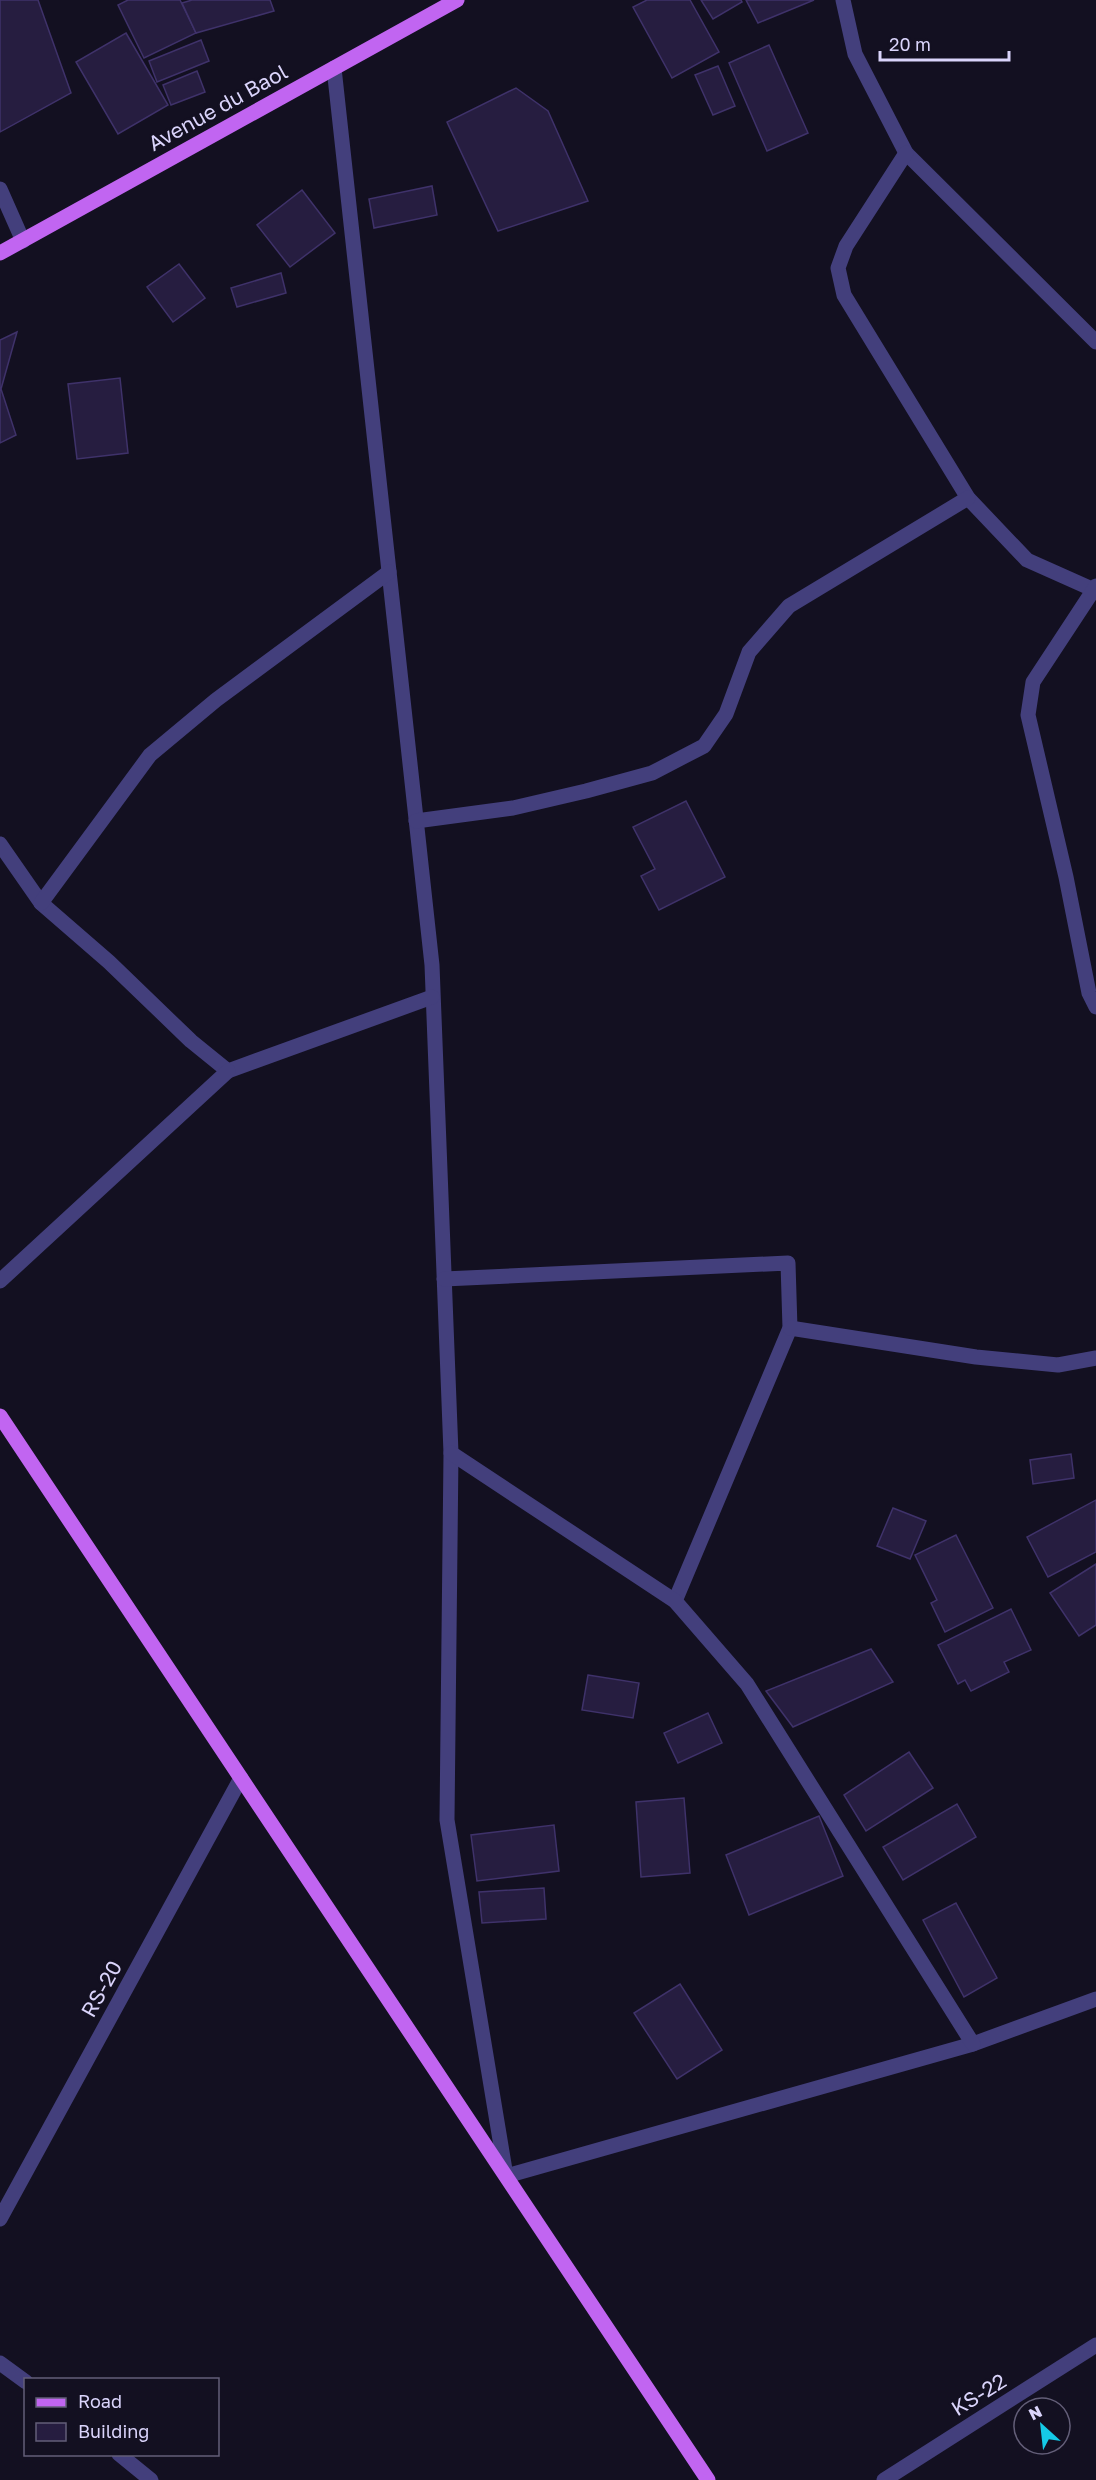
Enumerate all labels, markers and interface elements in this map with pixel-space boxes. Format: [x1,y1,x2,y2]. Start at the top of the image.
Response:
scale bar [880,24,1009,62]
text: 20 m [889,33,931,55]
street label: Avenue du Baol [143,58,292,156]
street label: RS-20 [75,1956,127,2021]
street label: KS-22 [946,2367,1011,2421]
legend [24,2378,219,2456]
text: Road [78,2390,122,2412]
north arrow [1012,2396,1072,2456]
text: N [1025,2401,1045,2424]
text: Building [78,2420,149,2442]

